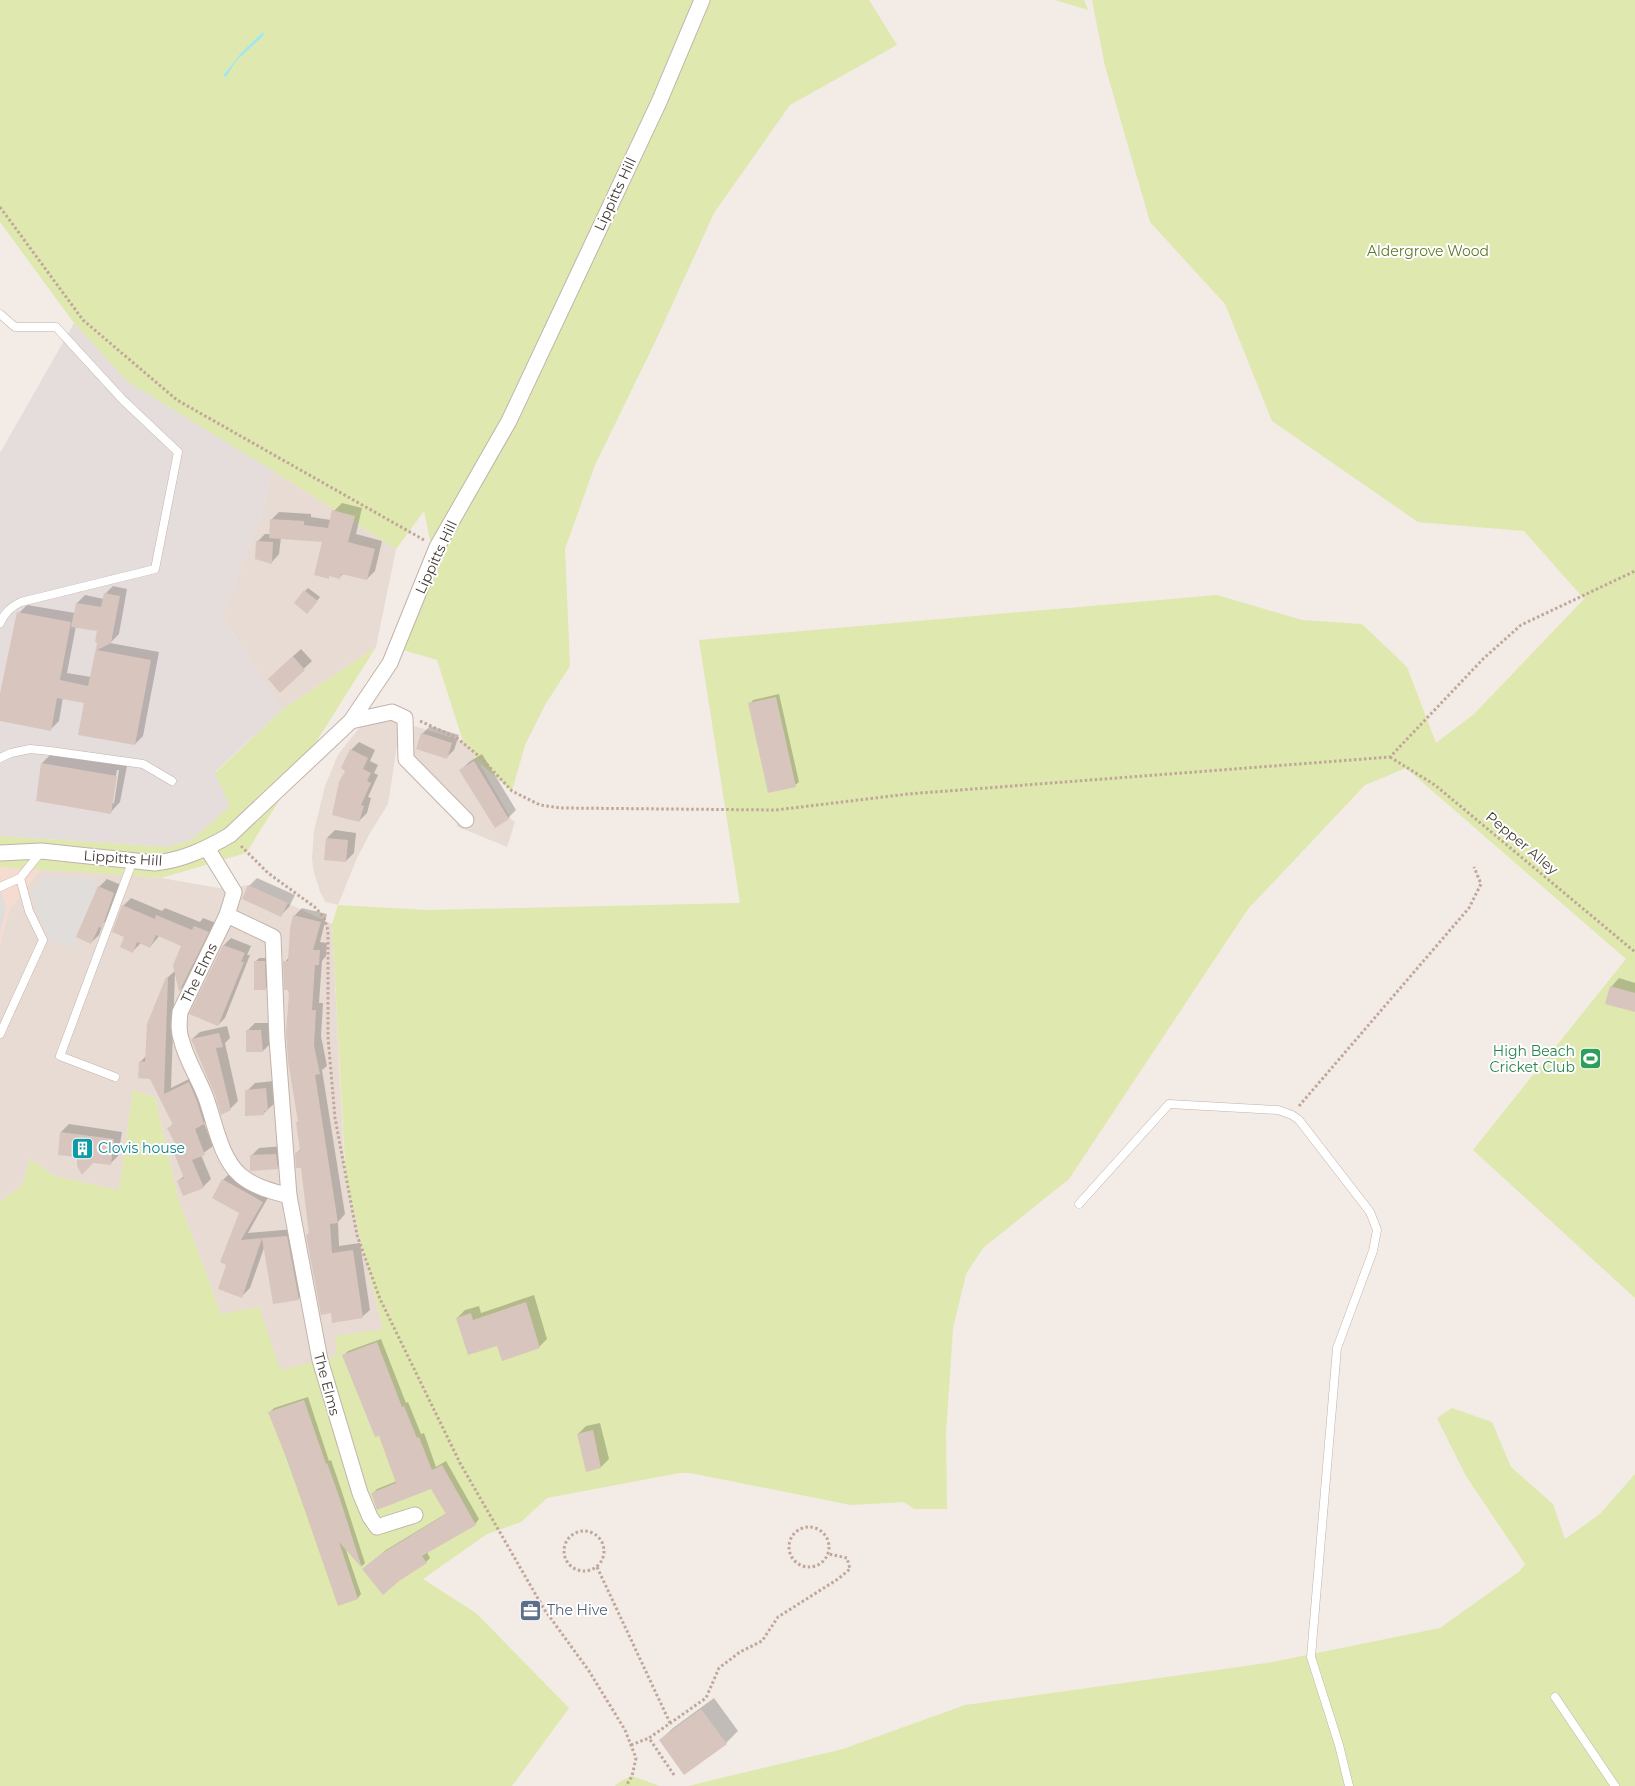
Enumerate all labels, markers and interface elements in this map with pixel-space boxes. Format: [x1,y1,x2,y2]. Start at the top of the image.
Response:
street label: Lippitts Hill [590,154,640,234]
park label: Aldergrove Wood [1367,242,1489,260]
street label: Lippitts Hill [411,517,461,597]
street label: Pepper Alley [1482,808,1562,879]
street label: Lippitts Hill [83,846,163,870]
street label: The Elms [177,940,221,1006]
place label: High Beach Cricket Club [1490,1042,1575,1076]
sports icon: High Beach Cricket Club [1579,1047,1603,1071]
building icon: Clovis house [70,1136,94,1160]
place label: Clovis house [98,1139,185,1157]
street label: The Elms [310,1351,344,1418]
office icon: The Hive [519,1598,543,1622]
place label: The Hive [547,1601,608,1619]

